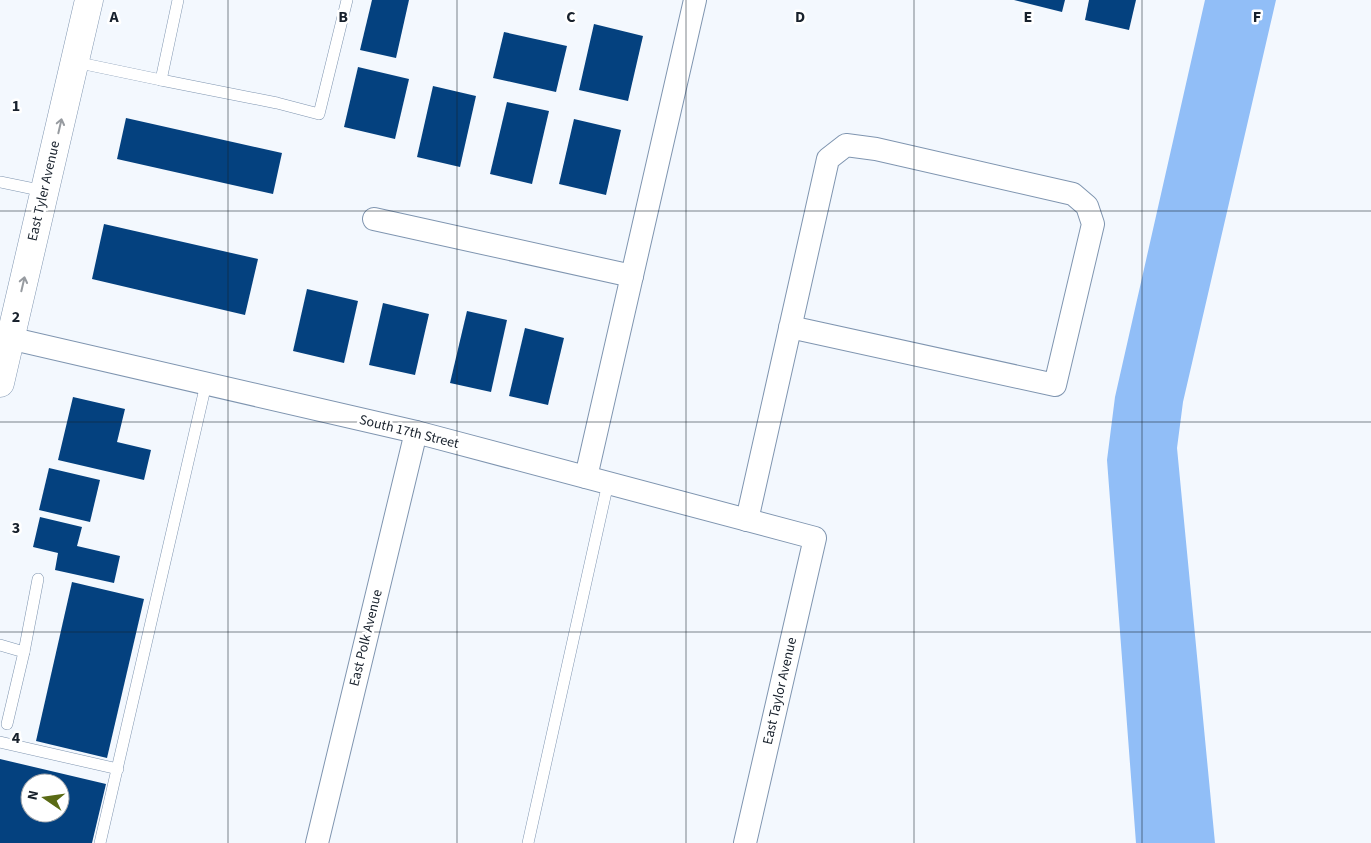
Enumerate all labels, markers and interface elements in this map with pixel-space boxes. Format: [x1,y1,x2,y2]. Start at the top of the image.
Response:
text: A [108,6,119,28]
text: B [338,6,348,28]
text: C [566,6,576,28]
text: D [795,6,805,28]
text: E [1024,6,1032,28]
text: F [1253,6,1261,28]
text: 1 [12,95,20,117]
one-way arrow [56,118,65,134]
street label: East Tyler Avenue [23,139,65,243]
one-way arrow [19,277,28,293]
text: 2 [12,306,20,328]
street label: South 17th Street [357,410,461,454]
text: 3 [12,517,20,539]
street label: East Polk Avenue [344,587,388,689]
street label: East Taylor Avenue [758,635,802,747]
text: 4 [12,727,21,749]
north arrow [20,773,70,823]
text: N [23,789,44,802]

